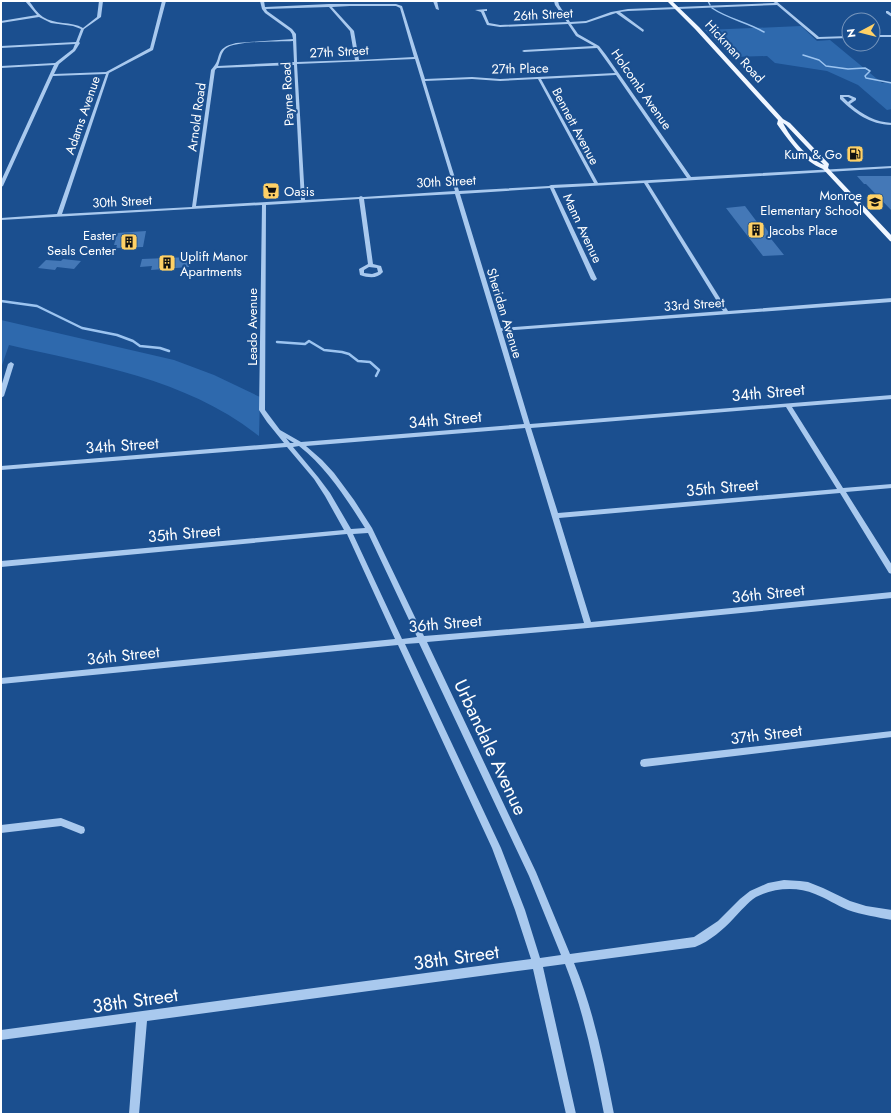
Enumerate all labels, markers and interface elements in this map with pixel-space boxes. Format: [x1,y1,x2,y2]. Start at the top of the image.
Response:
street label: 26th Street [513,3,574,26]
north arrow [841,12,881,52]
street label: Hickman Road [700,16,769,87]
text: N [843,28,860,39]
street label: 27th Street [309,40,370,63]
street label: Holcomb Avenue [607,45,677,134]
street label: 27th Place [491,58,549,78]
street label: Payne Road [276,61,299,126]
street label: Adams Avenue [60,73,105,157]
street label: Arnold Road [182,81,211,153]
street label: Bennett Avenue [547,84,604,168]
fuel station icon: Kum & Go [845,144,865,164]
place label: Kum & Go [784,145,842,164]
street label: 30th Street [416,170,477,193]
supermarket icon: Oasis [261,181,281,201]
place label: Oasis [284,182,314,201]
place label: Monroe Elementary School [760,186,862,220]
street label: 30th Street [92,190,153,213]
street label: Mann Avenue [558,190,607,266]
school or university icon: Monroe Elementary School [865,192,885,212]
building icon: Jacobs Place [746,220,766,240]
place label: Jacobs Place [767,221,838,240]
place label: Easter Seals Center [47,226,117,260]
building icon: Easter Seals Center [119,232,139,252]
place label: Uplift Manor Apartments [180,247,248,281]
building icon: Uplift Manor Apartments [157,253,177,273]
street label: Sheridan Avenue [482,266,527,361]
street label: Leado Avenue [243,288,262,366]
street label: 33rd Street [663,293,726,316]
street label: 34th Street [731,378,806,407]
street label: 34th Street [408,405,483,434]
street label: 34th Street [85,431,160,460]
street label: 35th Street [685,473,760,502]
street label: 35th Street [147,519,222,548]
street label: 36th Street [730,578,806,609]
street label: 36th Street [408,609,483,638]
street label: 36th Street [85,640,161,671]
street label: Urbandale Avenue [447,675,534,820]
street label: 37th Street [729,719,803,750]
street label: 38th Street [411,938,501,977]
street label: 38th Street [90,981,180,1020]

